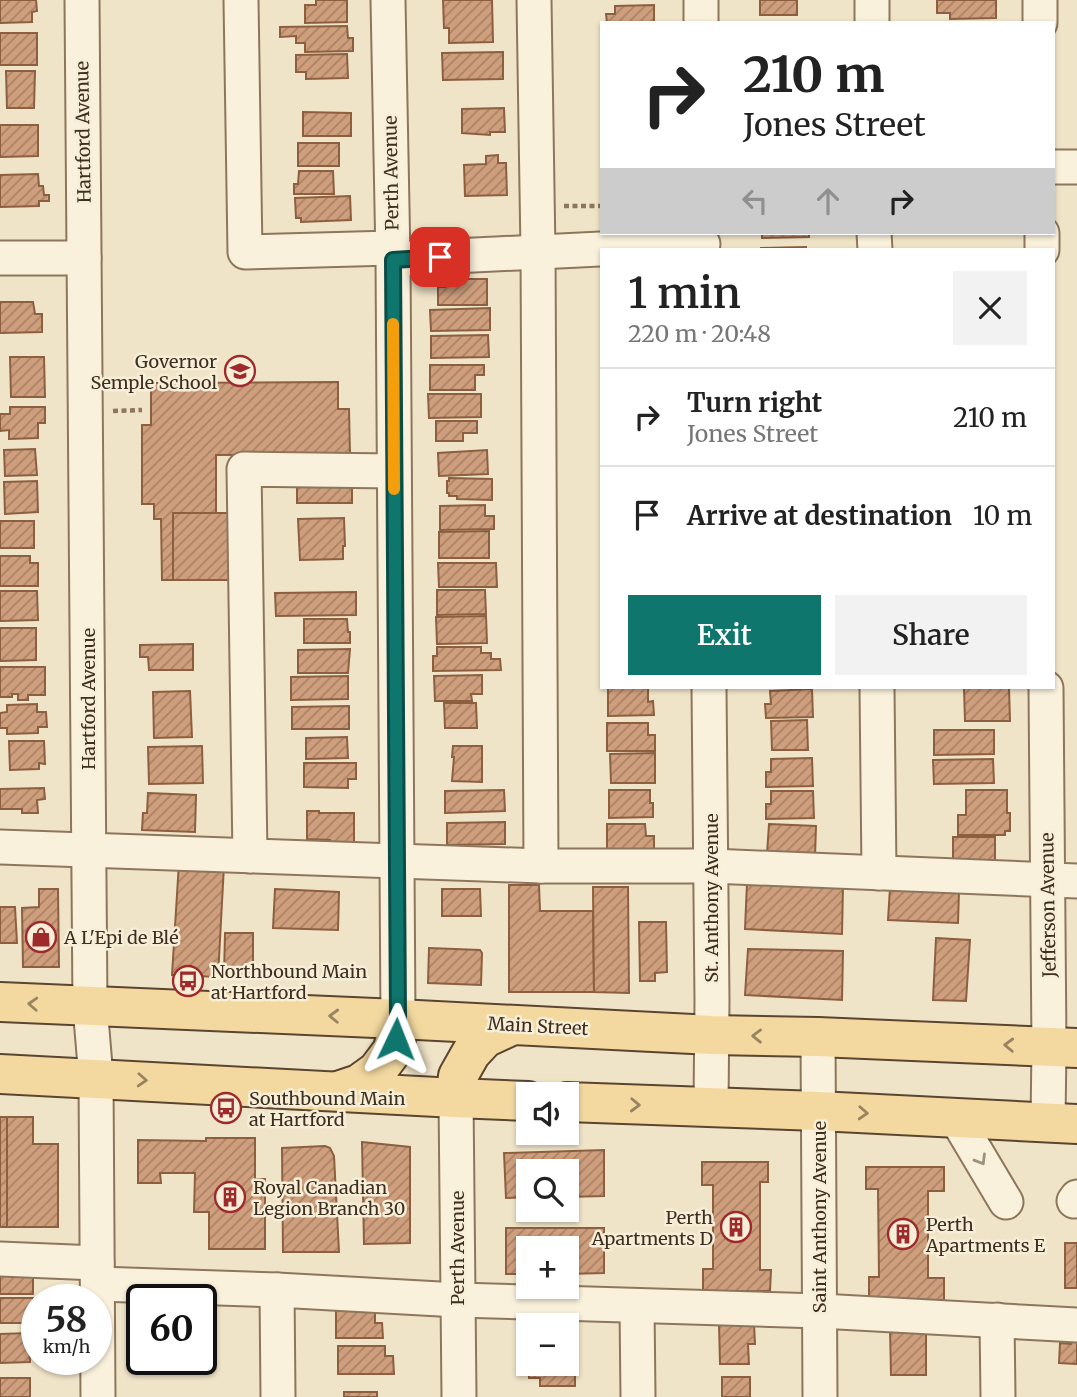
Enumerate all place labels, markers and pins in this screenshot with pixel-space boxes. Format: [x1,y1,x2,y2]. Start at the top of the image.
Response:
pin [410,227,470,287]
place label: Governor Semple School [90,350,217,394]
school or university icon: Governor Semple School [223,354,257,388]
shop icon: A L'Epi de Blé [24,920,58,954]
place label: A L'Epi de Blé [63,926,179,949]
place label: Northbound Main at Hartford [211,960,367,1004]
bus stop icon: Northbound Main at Hartford [171,964,205,998]
place label: Southbound Main at Hartford [249,1087,405,1131]
bus stop icon: Southbound Main at Hartford [209,1091,243,1125]
place label: Royal Canadian Legion Branch 30 [253,1176,405,1220]
building icon: Royal Canadian Legion Branch 30 [213,1180,247,1214]
place label: Perth Apartments D [591,1206,713,1250]
building icon: Perth Apartments D [719,1210,753,1244]
place label: Perth Apartments E [925,1213,1046,1257]
building icon: Perth Apartments E [886,1217,920,1251]

